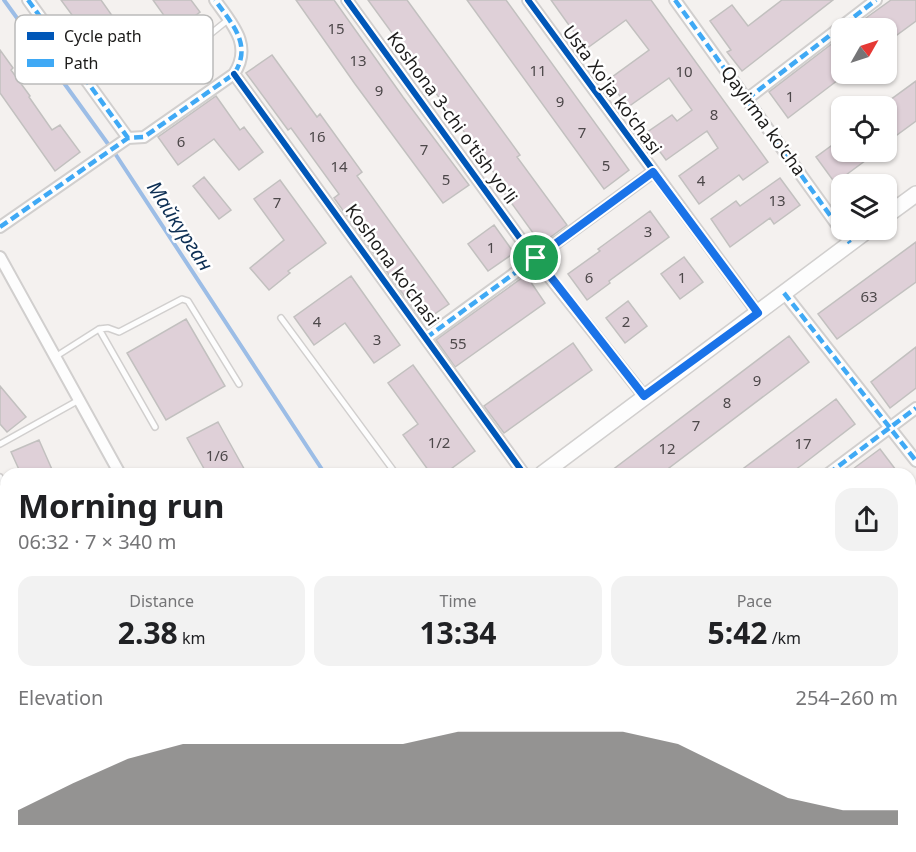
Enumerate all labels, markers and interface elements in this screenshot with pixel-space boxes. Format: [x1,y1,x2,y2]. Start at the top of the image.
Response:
legend [15,15,213,84]
house number: 15 [327,18,345,38]
north arrow [831,18,897,84]
map controls [831,18,897,240]
street label: Usta Xo'ja ko'chasi [558,20,668,159]
text: Cycle path [64,25,142,47]
street label: Koshona 3-chi o'tish yo'li [382,26,523,208]
house number: 13 [349,50,367,70]
text: Path [64,52,98,74]
house number: 11 [529,60,547,80]
house number: 10 [675,61,693,81]
street label: Qayirma ko'cha [716,61,812,180]
house number: 9 [375,80,383,100]
house number: 1 [786,86,794,106]
house number: 9 [556,91,564,111]
button: locate [831,96,897,162]
house number: 8 [710,104,718,124]
house number: 7 [578,122,586,142]
house number: 16 [308,126,326,146]
house number: 6 [177,131,185,151]
house number: 7 [420,139,428,159]
house number: 5 [602,155,610,175]
house number: 14 [330,156,348,176]
house number: 5 [442,169,450,189]
house number: 4 [697,170,706,190]
button: layers [831,174,897,240]
water label: Майкурган [141,175,220,276]
house number: 13 [768,190,786,210]
house number: 7 [273,192,281,212]
street label: Koshona ko'chasi [340,199,445,330]
house number: 3 [644,221,652,241]
pin [510,232,561,283]
house number: 1 [487,237,495,257]
icon: arrive [519,241,552,274]
house number: 6 [585,267,593,287]
house number: 1 [678,267,686,287]
house number: 63 [860,286,878,306]
house number: 4 [313,311,322,331]
house number: 2 [622,311,630,331]
house number: 3 [373,329,381,349]
house number: 55 [449,333,467,353]
house number: 9 [753,370,761,390]
house number: 8 [723,392,731,412]
house number: 7 [692,415,700,435]
house number: 1/2 [428,432,450,452]
house number: 17 [794,433,812,453]
house number: 12 [658,438,676,458]
house number: 1/6 [206,445,228,465]
text: Morning run [18,483,224,528]
button: share [835,488,898,551]
text: 06:32 · 7 × 340 m [18,528,176,555]
text: Distance [129,590,194,612]
text: Time [439,590,477,612]
text: Pace [737,590,772,612]
text: 2.38 [118,612,178,653]
text: 13:34 [419,612,497,653]
text: 5:42 [708,612,767,653]
text: km [178,627,205,649]
text: /km [767,627,801,649]
text: Elevation [18,684,103,711]
text: 254–260 m [795,684,898,711]

